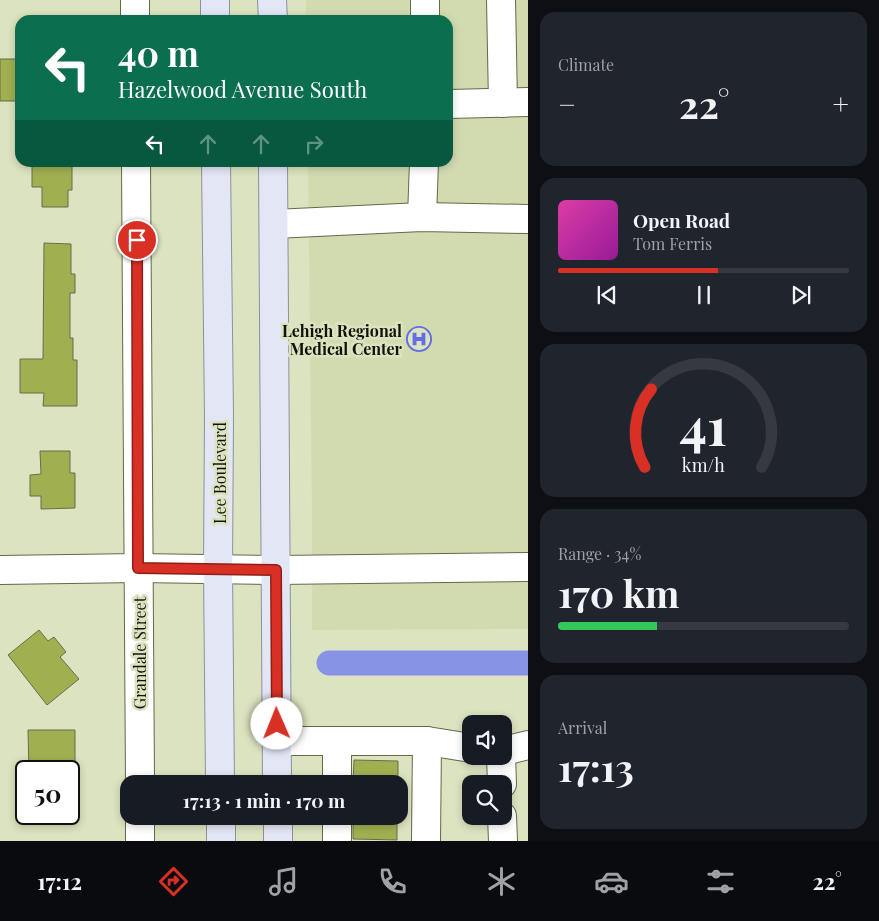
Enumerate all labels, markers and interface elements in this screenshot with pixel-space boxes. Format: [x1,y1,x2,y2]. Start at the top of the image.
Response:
text: 40 m [118,29,199,76]
icon: left [35,35,100,100]
text: Climate [558,54,614,75]
text: Hazelwood Avenue South [118,74,367,104]
text: 22° [679,78,730,129]
text: − [558,85,576,122]
text: + [833,85,849,122]
icon: left [141,130,169,158]
icon: ahead [194,130,222,158]
icon: ahead [247,130,275,158]
icon: right [300,130,328,158]
text: Open Road [633,207,730,233]
pin [116,219,158,261]
icon: arrive [123,226,151,254]
text: Tom Ferris [633,233,712,254]
icon: previous [593,281,621,309]
icon: pause [690,281,718,309]
icon: next [787,281,815,309]
place label: Lehigh Regional Medical Center [282,320,403,359]
hospital icon: Lehigh Regional Medical Center [406,326,432,352]
text: 41 [680,390,727,459]
street label: Lee Boulevard [209,422,230,524]
text: km/h [682,453,725,476]
text: Range · 34% [558,543,641,564]
text: 170 km [558,567,679,618]
street label: Grandale Street [129,596,150,709]
position arrow [250,697,302,749]
map controls [462,715,512,825]
button: sound [462,715,512,765]
text: Arrival [558,717,607,738]
text: 17:13 [558,741,634,792]
speed limit sign: 50 [15,760,80,825]
button: search [462,775,512,825]
text: 17:13 · 1 min · 170 m [183,787,345,813]
icon: directions [156,864,191,899]
icon: music [266,864,301,899]
icon: phone [375,864,410,899]
icon: climate [484,864,519,899]
icon: car [594,864,629,899]
icon: filters [703,864,738,899]
text: 17:12 [37,866,82,896]
text: 22° [812,866,842,896]

